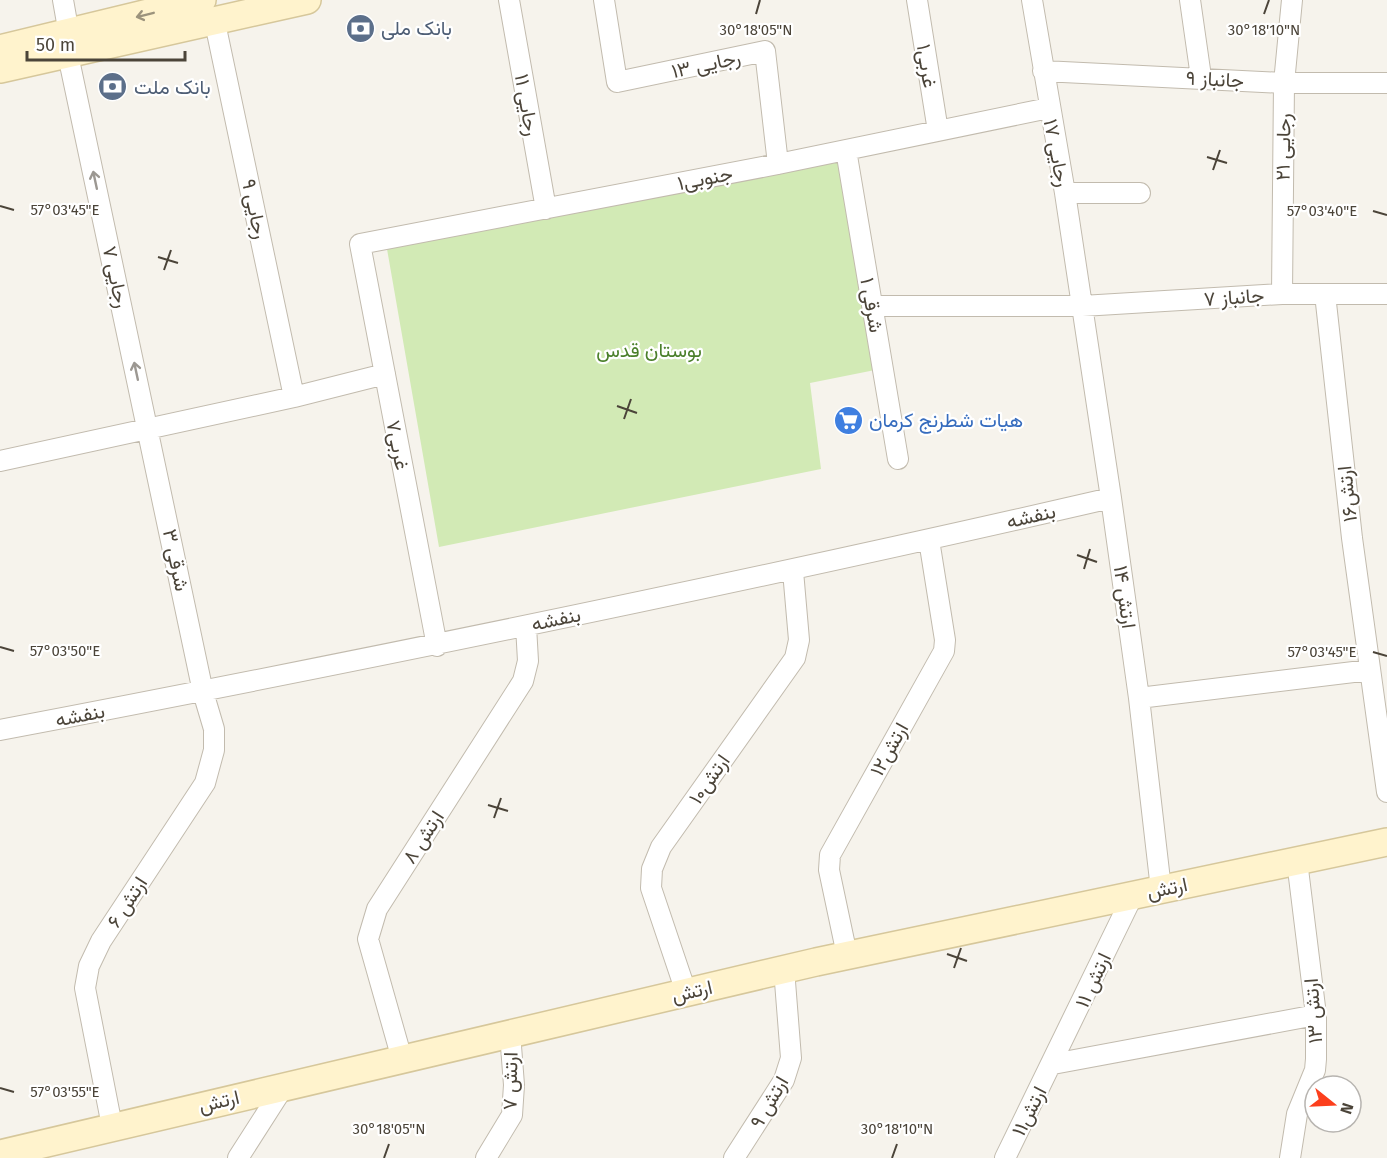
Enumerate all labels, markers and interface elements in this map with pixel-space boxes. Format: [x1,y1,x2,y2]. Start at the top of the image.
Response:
one-way arrow [136,9,155,21]
bank icon: بانک ملی [344,12,376,44]
place label: بانک ملی [381,16,452,40]
text: 30°18'05"N [719,21,793,39]
text: 30°18'10"N [1228,21,1300,39]
scale bar [27,24,184,62]
text: 50 m [36,34,75,56]
street label: غربی۱ [911,42,942,90]
street label: رجایی ۱۳ [669,45,743,84]
street label: جانباز ۹ [1185,65,1245,94]
bank icon: بانک ملت [97,71,129,103]
street label: رجایی ۱۱ [509,72,544,138]
place label: بانک ملت [134,75,211,99]
street label: رجایی ۲۱ [1270,113,1297,181]
street label: رجایی ۱۷ [1038,117,1075,189]
street label: جنوبی۱ [675,161,735,196]
one-way arrow [89,171,100,190]
street label: رجایی ۹ [236,177,273,241]
text: 57°03'45"E [30,201,100,219]
text: 57°03'40"E [1287,202,1357,220]
street label: رجایی ۷ [97,244,134,310]
street label: شرقی ۱ [854,276,889,335]
street label: جانباز ۷ [1203,283,1265,312]
park label: بوستان قدس [596,338,702,363]
one-way arrow [130,362,141,381]
supermarket icon: هیات شطرنج کرمان [832,404,864,436]
place label: هیات شطرنج کرمان [869,408,1023,434]
street label: غربی۷ [380,418,415,472]
street label: ارتش۱۶ [1332,465,1363,523]
street label: بنفشه [1004,499,1058,533]
street label: شرقی ۳ [157,527,194,593]
street label: ارتش ۱۴ [1108,564,1141,630]
street label: بنفشه [529,602,583,636]
text: 57°03'50"E [30,642,100,660]
text: 57°03'45"E [1287,643,1357,661]
street label: بنفشه [53,698,107,732]
street label: ارتش۱۲ [865,718,914,780]
street label: ارتش۱۰ [683,750,735,809]
street label: ارتش ۸ [397,806,450,868]
street label: ارتش ۶ [102,872,153,933]
street label: ارتش [1144,872,1190,905]
street label: ارتش ۱۱ [1070,949,1117,1012]
street label: ارتش [669,975,715,1008]
street label: ارتش ۱۳ [1299,978,1328,1044]
street label: ارتش ۷ [497,1052,524,1110]
street label: ارتش ۹ [745,1072,794,1133]
north arrow [1303,1074,1363,1134]
street label: ارتش۱۱ [1006,1082,1053,1140]
text: 57°03'55"E [30,1083,100,1101]
street label: ارتش [196,1085,242,1118]
text: N [1336,1101,1357,1116]
text: 30°18'05"N [352,1120,426,1138]
text: 30°18'10"N [861,1120,933,1138]

